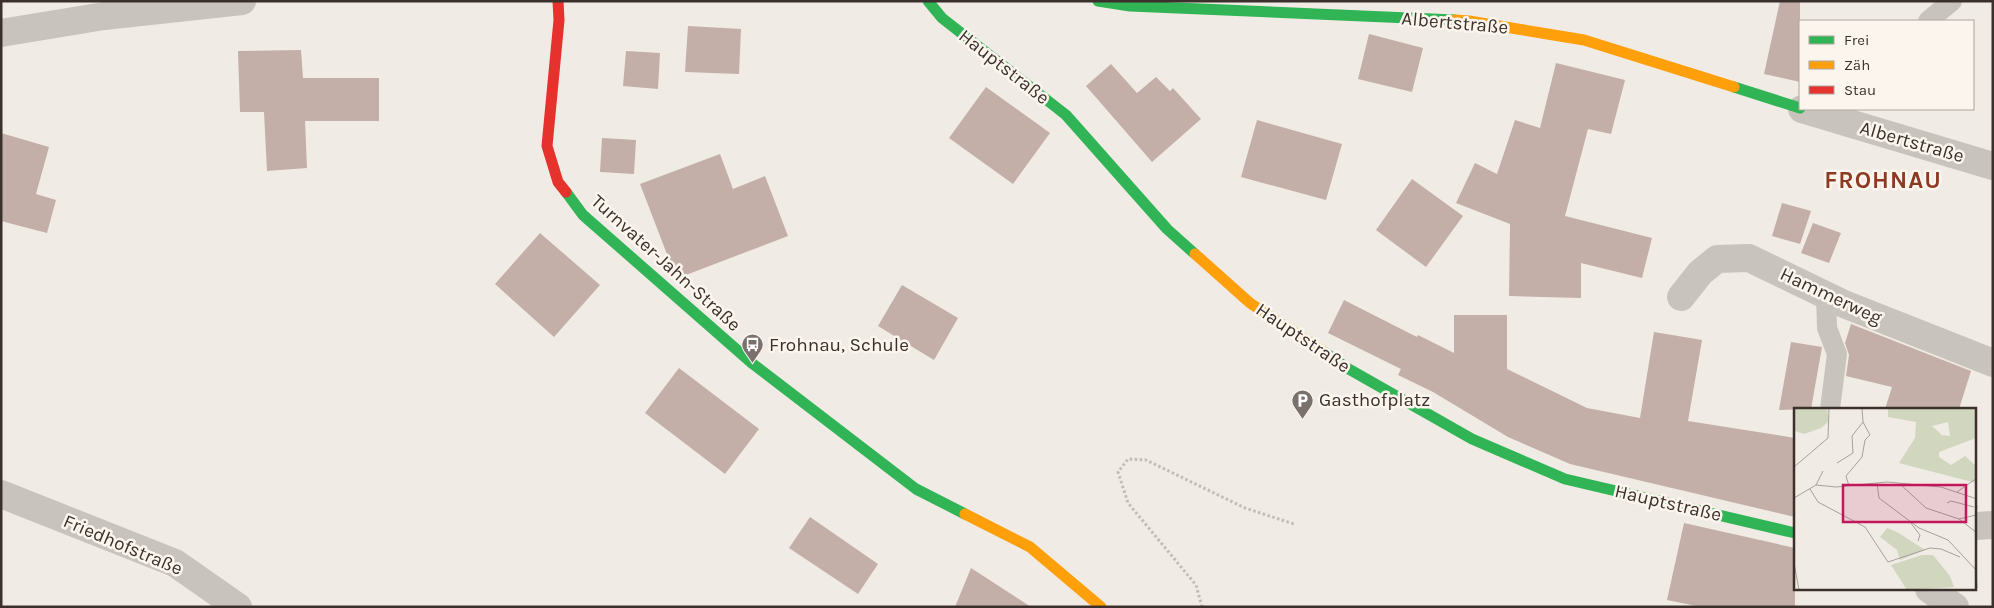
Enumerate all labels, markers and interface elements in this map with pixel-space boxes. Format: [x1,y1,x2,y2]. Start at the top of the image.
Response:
street label: Albertstraße [1401,7,1509,39]
legend [1799,20,1974,110]
street label: Hauptstraße [954,25,1054,109]
text: Frei [1844,31,1869,49]
text: Zäh [1844,56,1870,74]
text: Stau [1844,81,1876,99]
street label: Albertstraße [1857,117,1967,167]
district label: FROHNAU [1824,166,1942,194]
street label: Turnvater-Jahn-Straße [587,190,745,336]
street label: Hammerweg [1777,263,1886,329]
street label: Hauptstraße [1252,298,1354,378]
bus stop icon: Frohnau, Schule [741,333,765,364]
place label: Frohnau, Schule [769,334,909,356]
parking icon: Gasthofplatz [1291,388,1315,419]
place label: Gasthofplatz [1319,389,1430,411]
inset map [1794,408,1976,590]
street label: Hauptstraße [1613,480,1723,526]
street label: Friedhofstraße [60,510,186,580]

